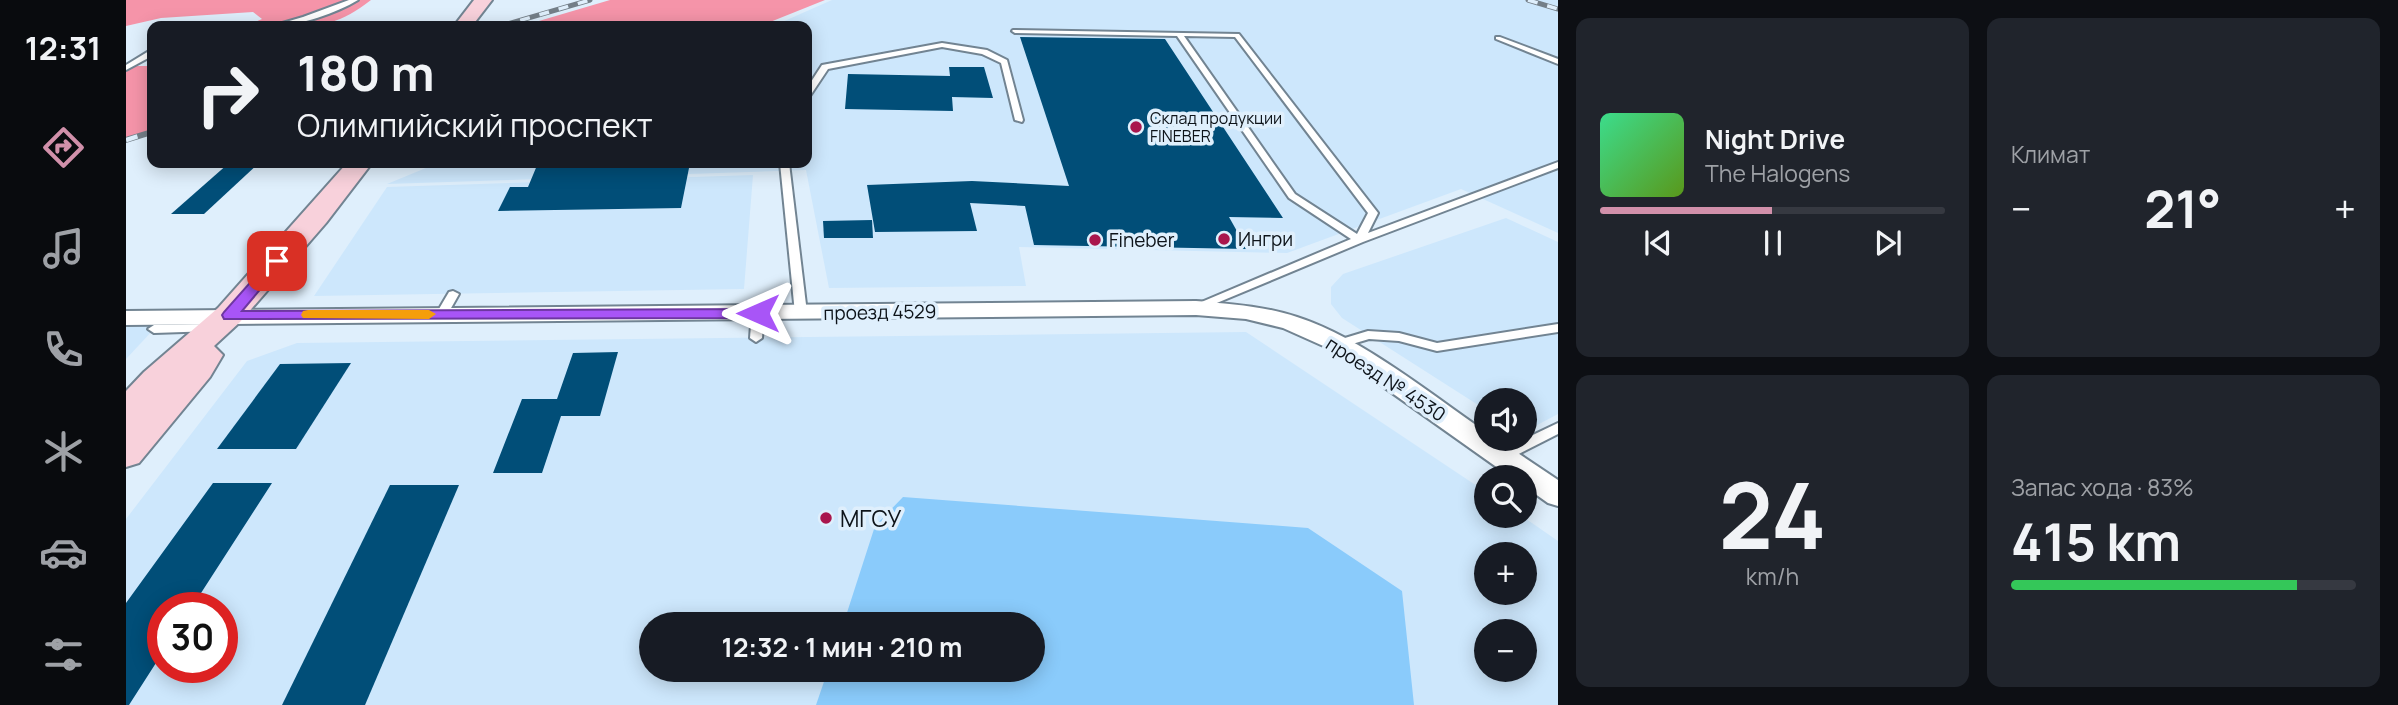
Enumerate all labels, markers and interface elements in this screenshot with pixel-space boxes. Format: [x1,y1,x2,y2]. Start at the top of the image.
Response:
text: 12:31 [25,26,101,70]
text: 180 m [297,39,435,106]
icon: right [182,49,273,140]
text: Олимпийский проспект [297,103,653,147]
place label: Склад продукции FINEBER [1150,107,1282,147]
marker: Склад продукции FINEBER [1128,119,1144,135]
text: Night Drive [1705,121,1845,157]
icon: directions [39,123,88,172]
text: Климат [2011,138,2090,170]
text: The Halogens [1705,157,1850,189]
text: 21° [2144,173,2221,244]
text: − [2011,182,2032,234]
text: + [2334,182,2356,234]
icon: music [39,224,88,273]
icon: previous [1639,224,1677,262]
icon: pause [1754,224,1792,262]
icon: next [1869,224,1907,262]
place label: Ингри [1238,226,1293,252]
place label: Fineber [1109,227,1175,253]
pin [247,231,307,291]
marker: Ингри [1216,231,1232,247]
marker: Fineber [1087,232,1103,248]
icon: arrive [258,242,296,280]
position arrow [721,276,795,350]
street label: проезд 4529 [823,298,937,326]
icon: phone [39,325,88,374]
street label: проезд № 4530 [1321,331,1451,427]
map controls [1474,388,1537,682]
button: sound [1474,388,1537,451]
icon: climate [39,427,88,476]
text: 24 [1719,452,1826,576]
button: search [1474,465,1537,528]
text: Запас хода · 83% [2011,471,2194,503]
place label: МГСУ [840,502,902,534]
text: 415 km [2011,506,2181,577]
marker: МГСУ [818,510,834,526]
icon: car [39,528,88,577]
button: + [1474,542,1537,605]
text: km/h [1746,560,1799,592]
speed limit sign: 30 [147,592,238,683]
button: − [1474,619,1537,682]
text: 12:32 · 1 мин · 210 m [722,629,963,665]
icon: filters [39,630,88,679]

